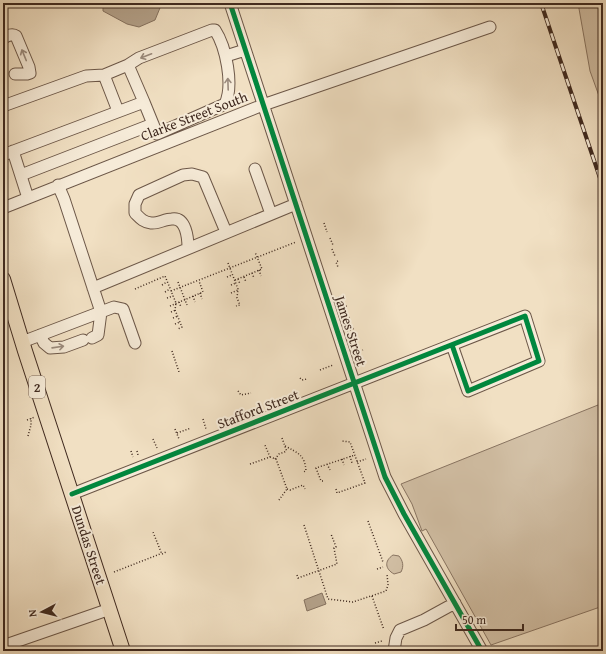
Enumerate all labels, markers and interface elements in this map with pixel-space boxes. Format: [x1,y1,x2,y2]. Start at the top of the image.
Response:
one-way arrow [19,49,27,61]
one-way arrow [141,52,153,60]
one-way arrow [224,78,232,91]
street label: Clarke Street South [138,86,251,146]
street label: James Street [330,291,372,369]
one-way arrow [51,343,64,351]
road number: 2 [29,376,45,398]
street label: Stafford Street [214,384,302,434]
street label: Dundas Street [67,503,111,587]
north arrow [22,592,62,632]
scale bar [456,606,523,632]
text: N [24,608,40,618]
text: 50 m [462,611,486,628]

